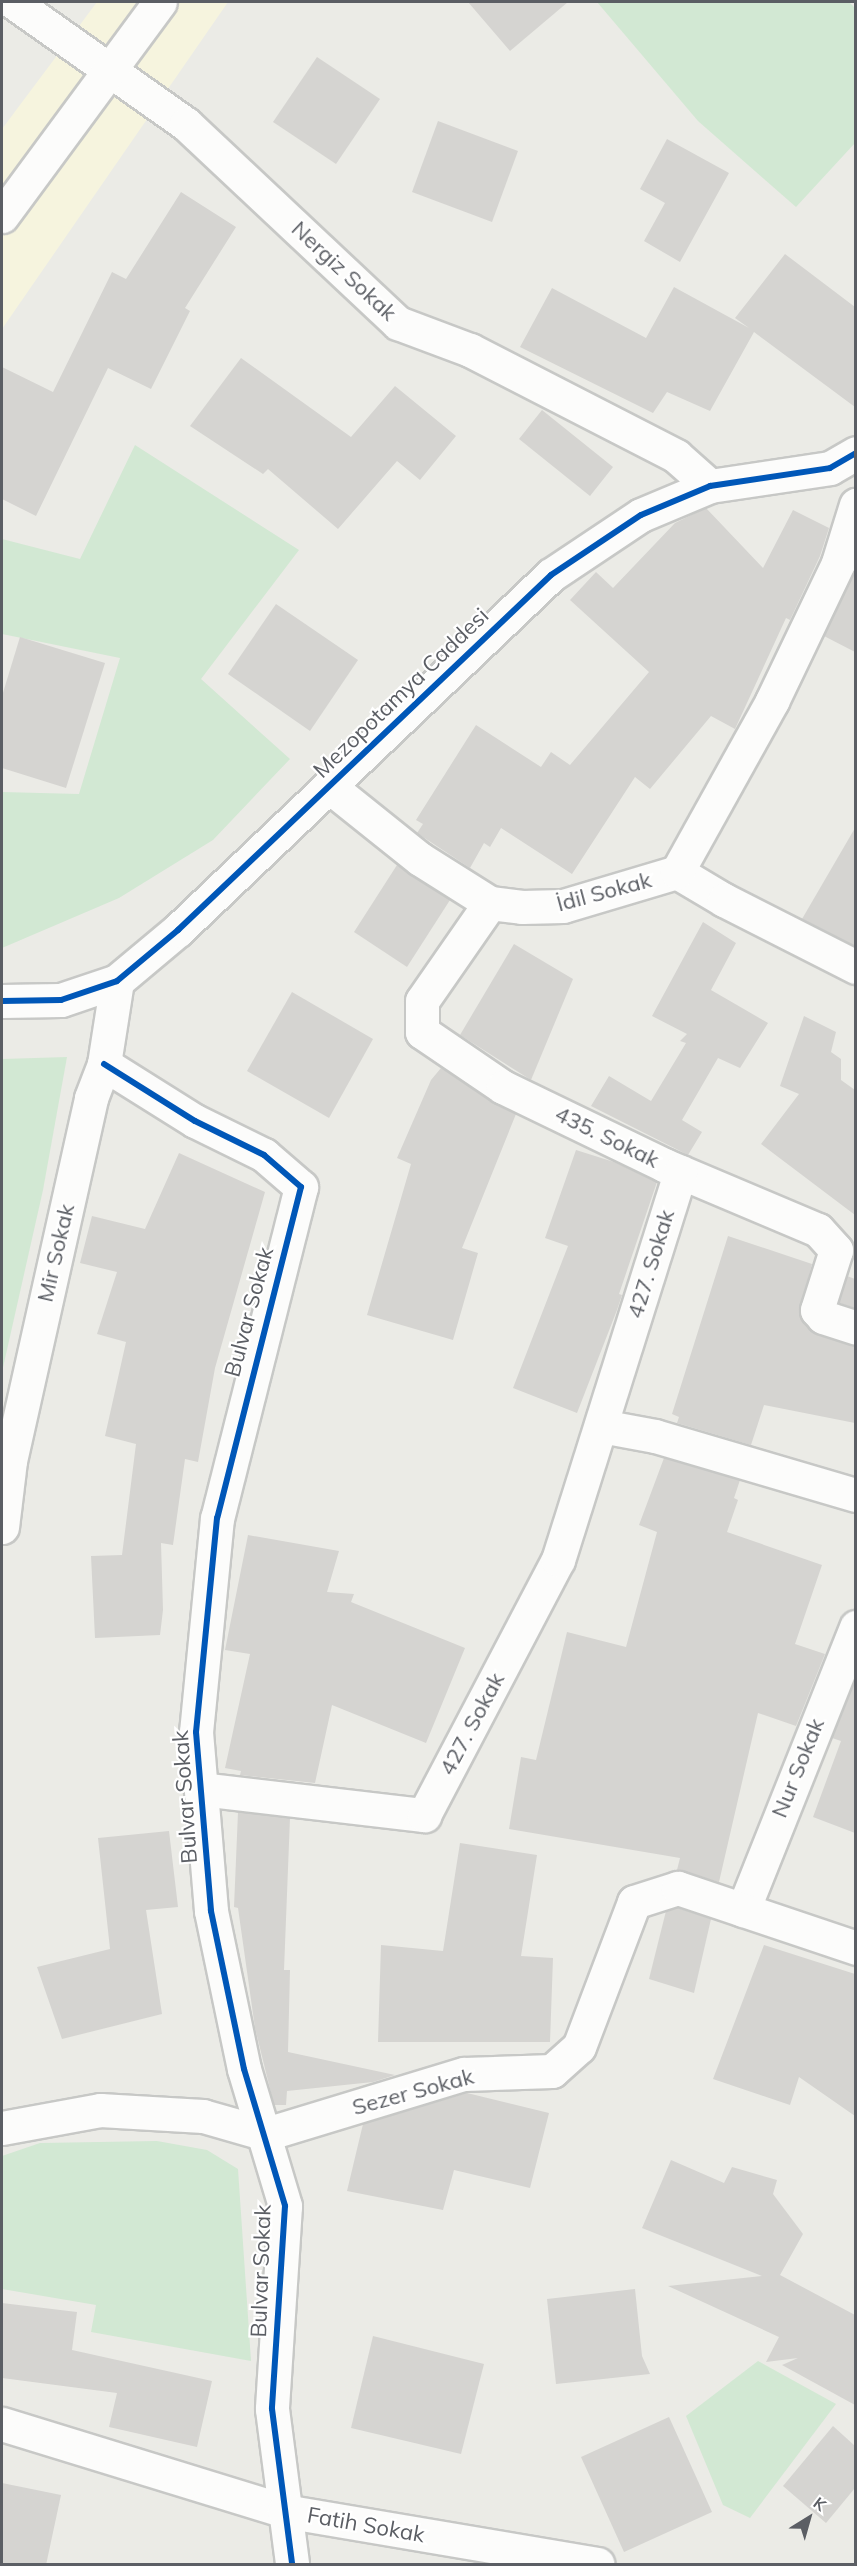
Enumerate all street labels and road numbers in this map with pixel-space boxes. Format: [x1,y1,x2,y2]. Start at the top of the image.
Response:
street label: Nergiz Sokak [286,216,402,326]
street label: Mezopotamya Caddesi [308,603,494,783]
street label: İdil Sokak [554,867,654,917]
street label: 435. Sokak [551,1101,663,1173]
street label: Mir Sokak [32,1201,80,1305]
street label: 427. Sokak [622,1206,680,1322]
street label: Bulvar Sokak [219,1244,279,1380]
street label: 427. Sokak [434,1668,510,1780]
street label: Nur Sokak [766,1714,830,1822]
street label: Bulvar Sokak [167,1730,203,1864]
street label: Sezer Sokak [349,2063,477,2121]
street label: Bulvar Sokak [245,2204,277,2338]
street label: Fatih Sokak [305,2502,427,2548]

